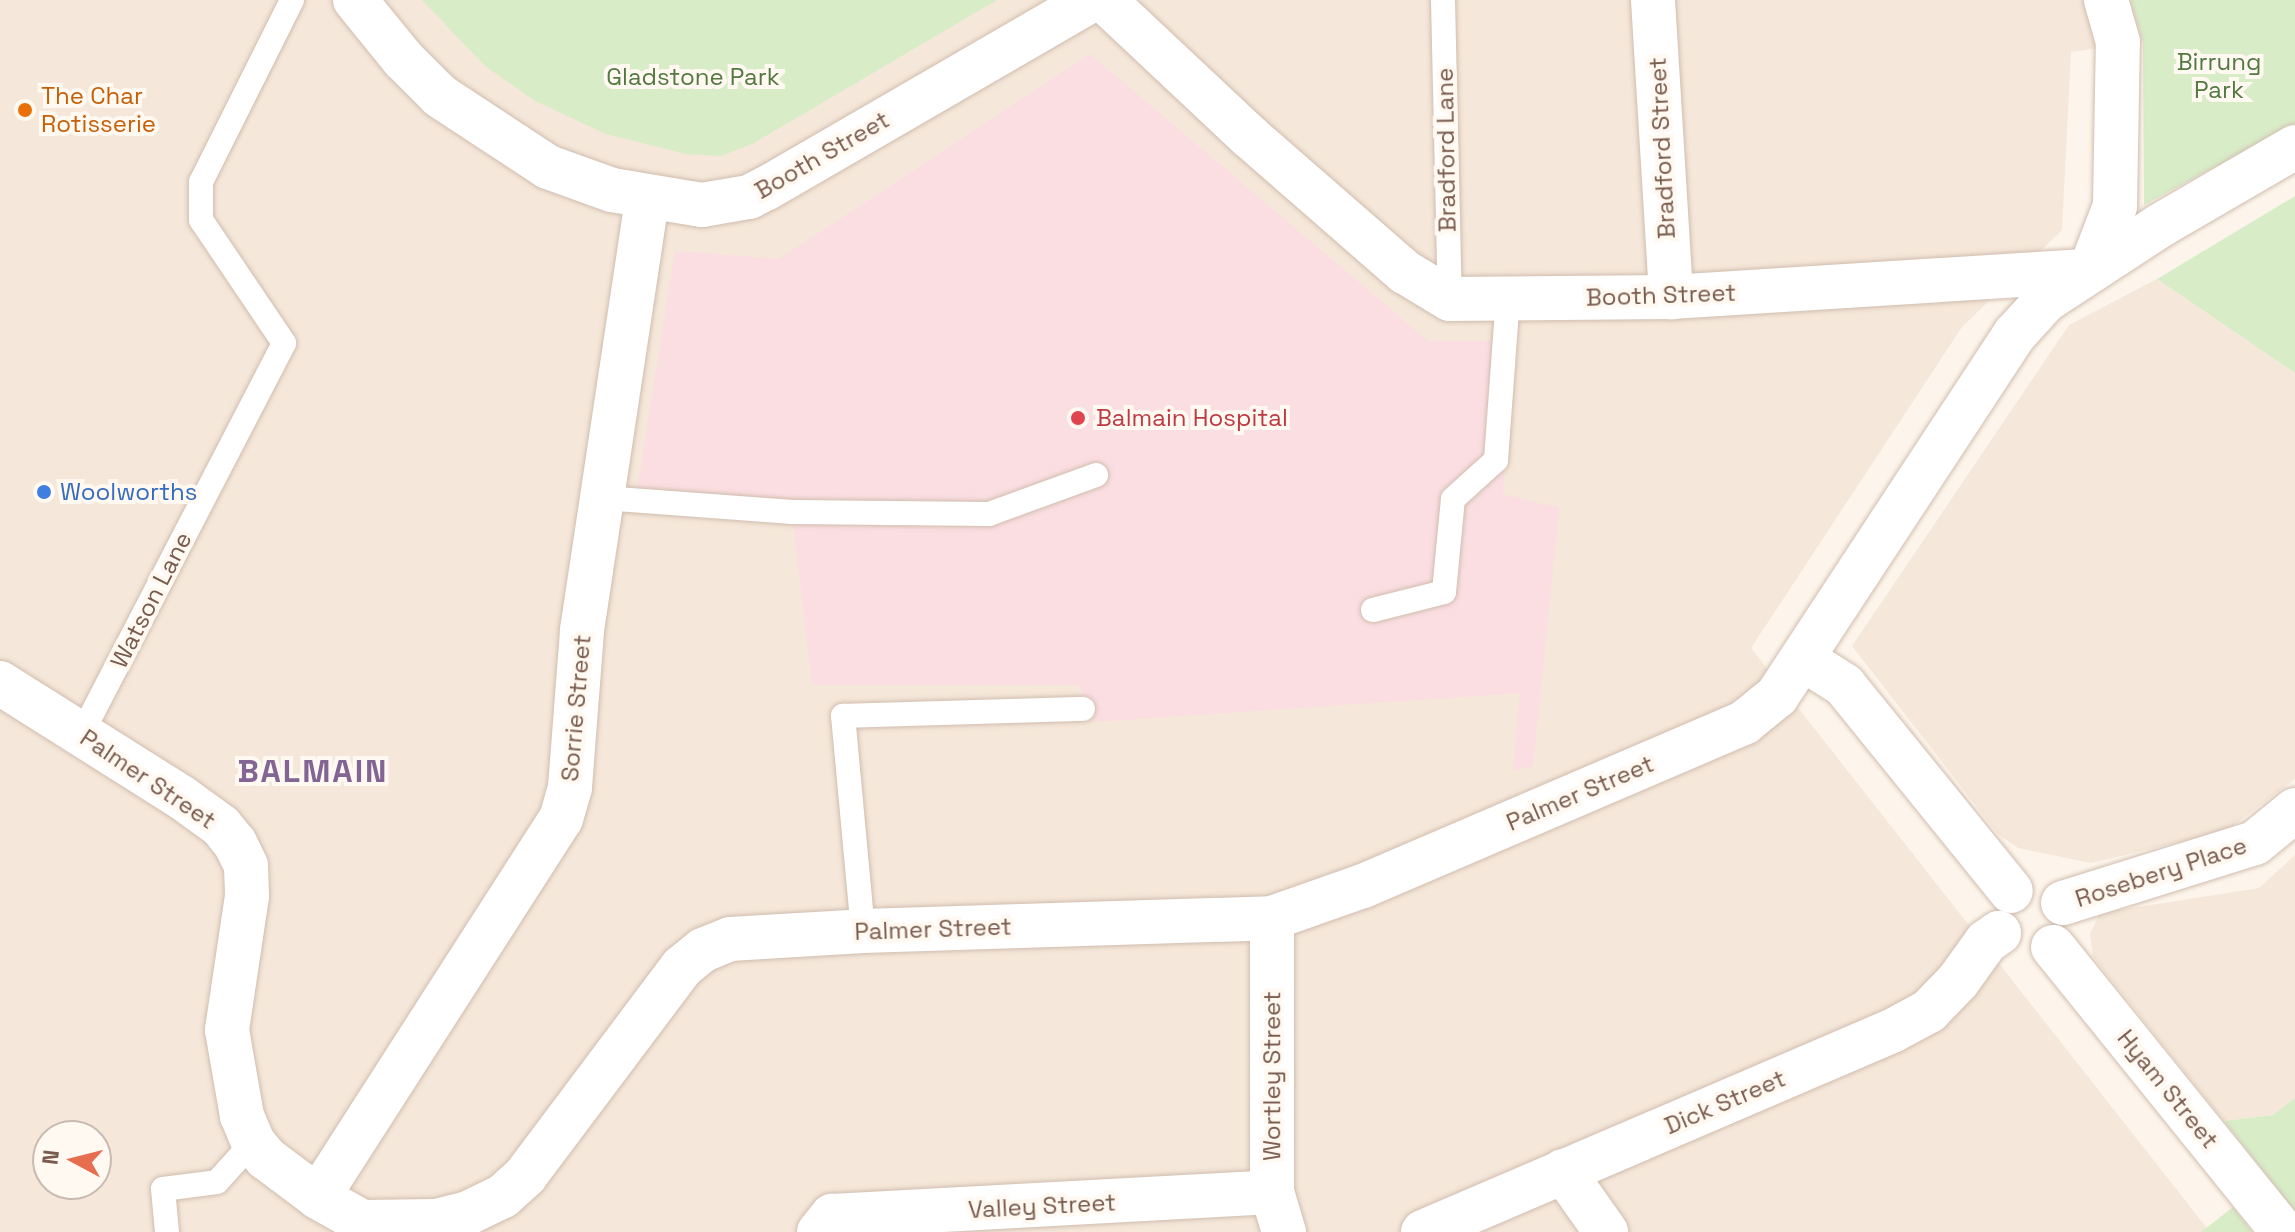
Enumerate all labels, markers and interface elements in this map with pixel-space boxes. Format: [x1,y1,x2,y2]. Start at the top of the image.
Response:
park label: Birrung Park [2177,48,2261,104]
street label: Bradford Street [1643,56,1681,240]
park label: Gladstone Park [606,63,780,91]
street label: Bradford Lane [1430,68,1462,232]
place label: The Char Rotisserie [41,82,156,138]
marker: The Char Rotisserie [16,101,34,119]
street label: Booth Street [750,105,894,205]
street label: Booth Street [1585,278,1737,312]
place label: Balmain Hospital [1096,404,1288,432]
marker: Balmain Hospital [1067,407,1089,429]
place label: Woolworths [60,478,197,506]
marker: Woolworths [35,483,53,501]
street label: Watson Lane [104,527,198,673]
street label: Sorrie Street [555,633,597,783]
street label: Palmer Street [75,723,221,835]
street label: Palmer Street [1502,749,1658,837]
district label: BALMAIN [237,752,389,790]
street label: Rosebery Place [2072,831,2250,913]
street label: Palmer Street [854,912,1012,946]
street label: Wortley Street [1258,991,1286,1161]
street label: Hyam Street [2111,1024,2225,1154]
street label: Dick Street [1660,1064,1790,1140]
north arrow [32,1120,112,1200]
text: N [35,1148,65,1166]
street label: Valley Street [967,1188,1117,1224]

